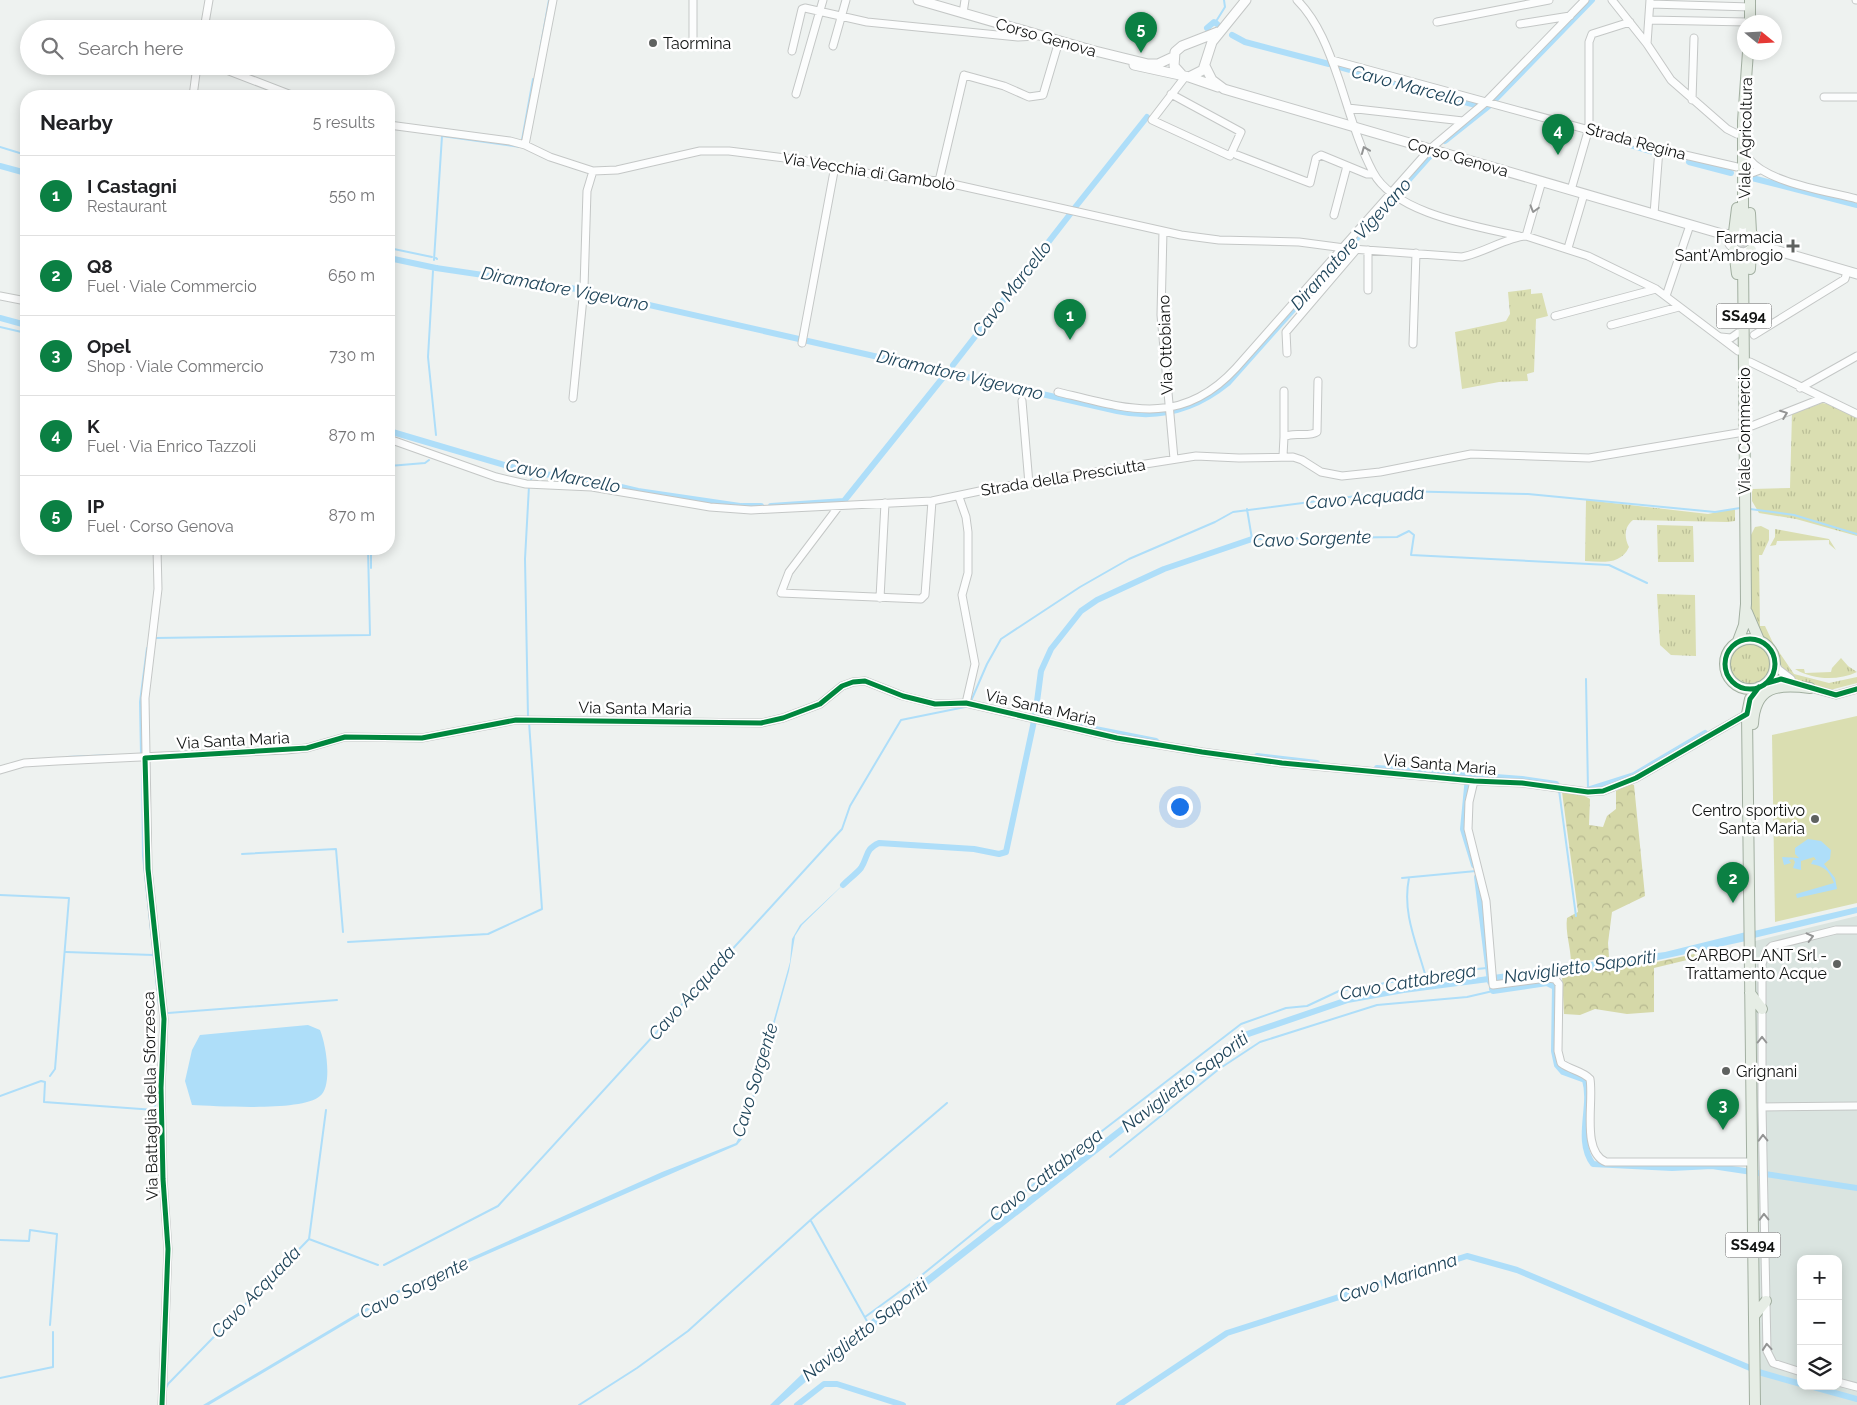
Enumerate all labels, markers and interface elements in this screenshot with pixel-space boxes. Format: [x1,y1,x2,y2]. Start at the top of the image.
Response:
pin: 5 [1125,12,1157,53]
street label: Corso Genova [993,14,1098,61]
north arrow [1737,15,1782,60]
search box [20,20,395,75]
icon: search [38,34,66,62]
place label: Taormina [663,34,731,53]
text: Search here [78,37,184,59]
marker: Taormina [647,37,659,49]
water label: Cavo Marcello [1349,60,1467,111]
street label: Viale Agricoltura [1735,77,1756,199]
text: Nearby [40,110,113,135]
text: 5 results [313,113,375,132]
pin: 4 [1542,114,1574,155]
street label: Strada Regina [1584,119,1688,164]
street label: Corso Genova [1405,134,1510,181]
one-way arrow [1360,146,1371,155]
street label: Via Vecchia di Gambolò [781,148,957,195]
water label: Diramatore Vigevano [1286,173,1415,314]
text: I Castagni [87,175,177,197]
text: 1 [52,186,60,205]
text: 550 m [329,186,375,205]
text: Restaurant [87,197,167,216]
one-way arrow [1530,204,1540,212]
place label: Farmacia Sant'Ambrogio [1675,228,1783,265]
water label: Cavo Marcello [967,236,1056,341]
marker: Farmacia Sant'Ambrogio [1787,240,1799,252]
text: Q8 [87,255,113,277]
water label: Diramatore Vigevano [480,262,651,315]
text: 2 [51,266,61,285]
text: 650 m [328,266,375,285]
text: Fuel · Viale Commercio [87,277,257,296]
street label: Via Ottobiano [1154,295,1177,395]
pin: 1 [1054,299,1086,340]
road number: SS494 [1716,304,1772,328]
text: Opel [87,335,131,357]
water label: Diramatore Vigevano [875,345,1045,404]
text: 3 [52,346,60,365]
text: 730 m [329,346,375,365]
text: Shop · Viale Commercio [87,357,263,376]
street label: Viale Commercio [1735,367,1754,495]
one-way arrow [1779,410,1787,420]
text: K [87,415,100,437]
text: 4 [51,426,61,445]
text: 870 m [328,426,375,445]
text: Fuel · Via Enrico Tazzoli [87,437,256,456]
water label: Cavo Marcello [504,454,622,497]
street label: Strada della Presciutta [979,455,1147,500]
water label: Cavo Acquada [1304,482,1426,513]
text: IP [87,495,104,517]
text: 5 [52,506,60,525]
text: 870 m [328,506,375,525]
text: Fuel · Corso Genova [87,517,234,536]
water label: Cavo Sorgente [1252,526,1372,551]
street label: Via Santa Maria [983,685,1098,730]
street label: Via Santa Maria [578,698,692,719]
street label: Via Santa Maria [176,728,290,753]
street label: Via Santa Maria [1383,750,1497,779]
your location [1167,794,1193,820]
place label: Centro sportivo Santa Maria [1692,801,1805,838]
marker: Centro sportivo Santa Maria [1809,813,1821,825]
pin: 2 [1717,862,1749,903]
one-way arrow [1806,932,1815,943]
water label: Cavo Acquada [644,941,740,1044]
water label: Naviglietto Saporiti [1502,945,1659,988]
place label: CARBOPLANT Srl - Trattamento Acque [1685,946,1827,983]
marker: CARBOPLANT Srl - Trattamento Acque [1831,958,1843,970]
water label: Cavo Cattabrega [1338,959,1478,1004]
street label: Via Battaglia della Sforzesca [139,991,162,1201]
water label: Cavo Sorgente [727,1020,782,1140]
water label: Naviglietto Saporiti [1117,1026,1253,1136]
one-way arrow [1757,1036,1767,1044]
place label: Grignani [1736,1062,1797,1081]
marker: Grignani [1720,1065,1732,1077]
pin: 3 [1707,1089,1739,1130]
water label: Cavo Cattabrega [985,1124,1107,1225]
one-way arrow [1757,1134,1768,1142]
one-way arrow [1759,1213,1769,1220]
road number: SS494 [1726,1232,1780,1258]
water label: Cavo Acquada [207,1241,305,1342]
water label: Cavo Marianna [1336,1248,1460,1307]
water label: Cavo Sorgente [356,1252,472,1323]
map controls [1797,1255,1842,1390]
button: + [1797,1255,1842,1300]
water label: Naviglietto Saporiti [798,1273,933,1385]
button: − [1797,1300,1842,1345]
one-way arrow [1762,1343,1773,1351]
button: layers [1797,1345,1842,1390]

